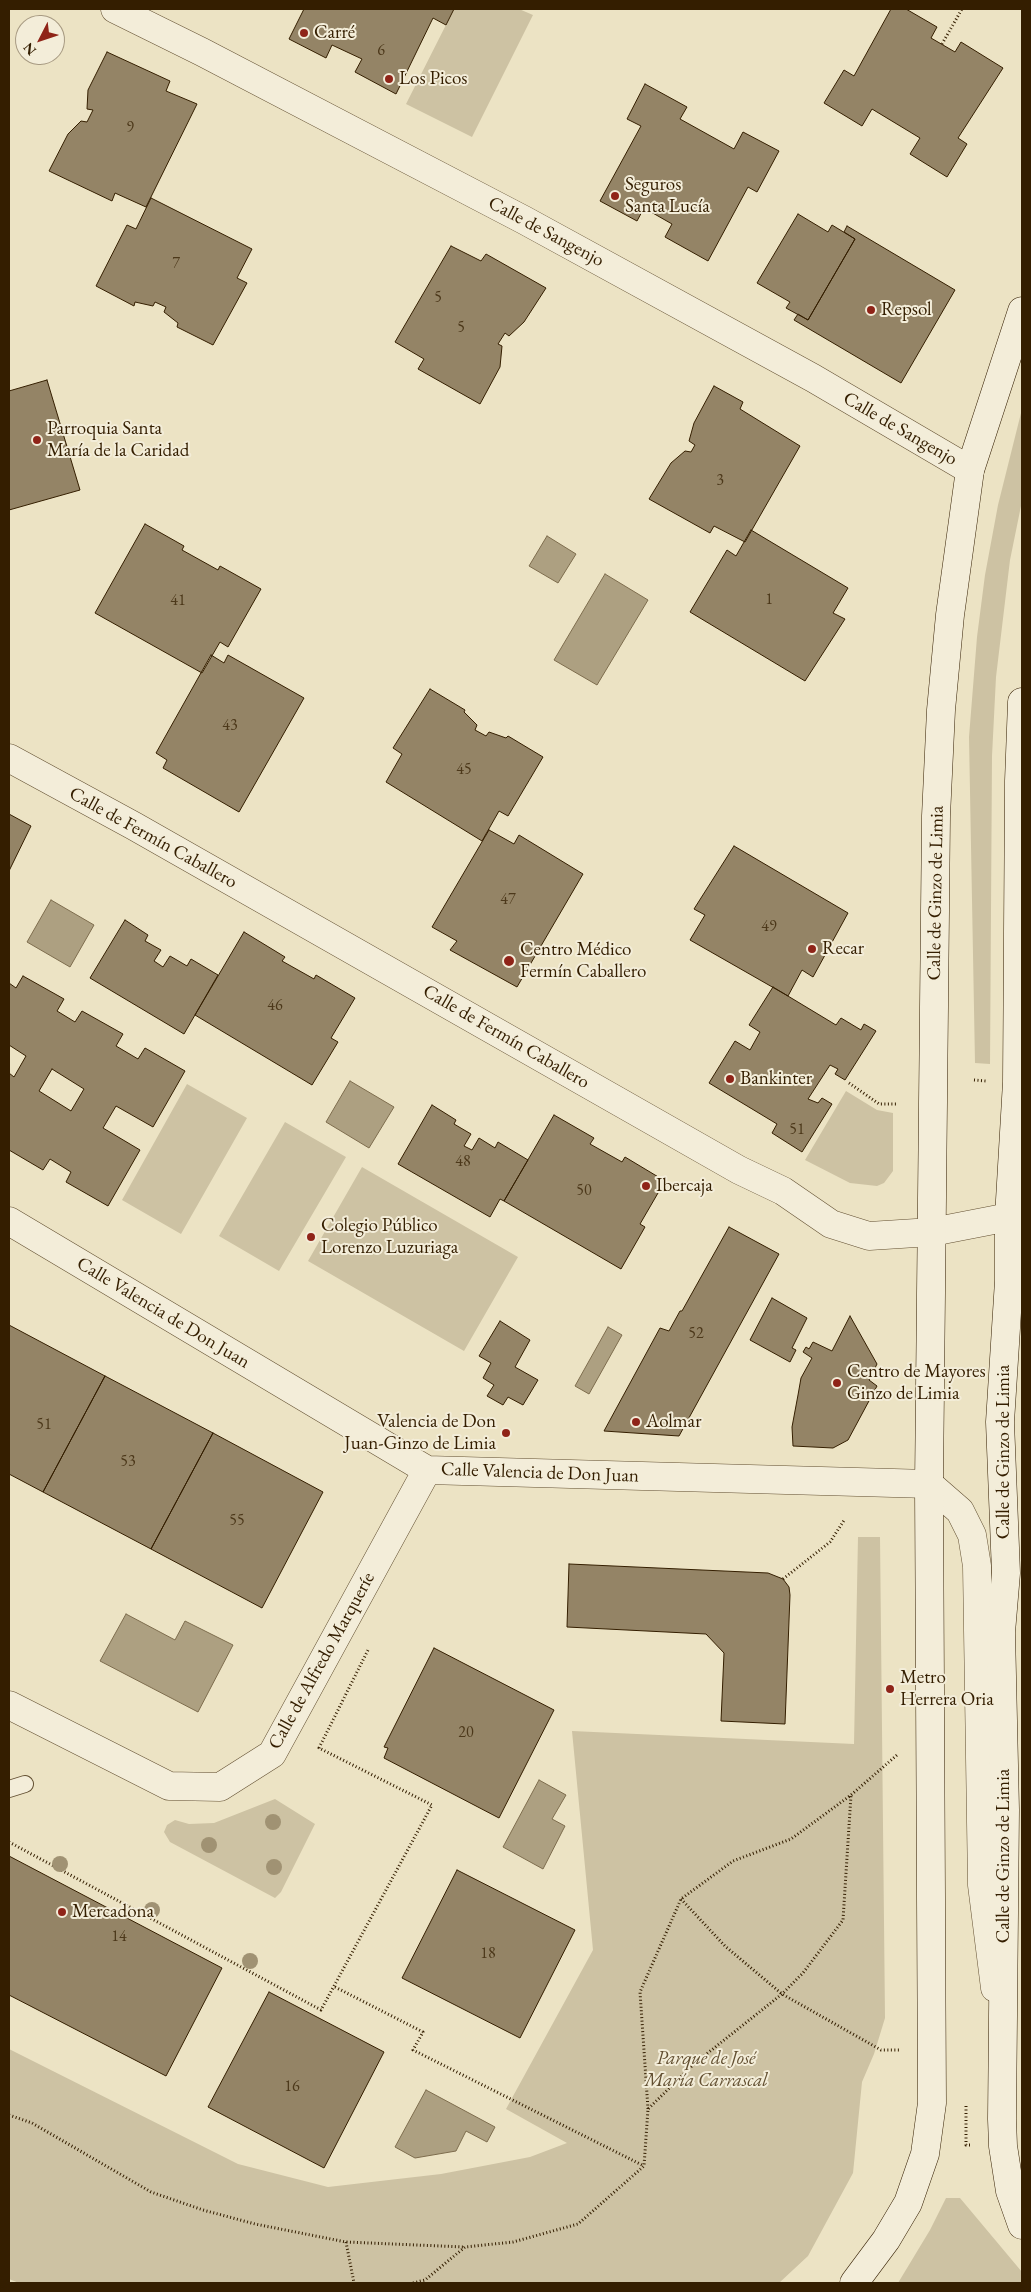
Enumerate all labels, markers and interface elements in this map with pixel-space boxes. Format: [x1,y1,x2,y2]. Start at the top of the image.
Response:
north arrow [15,15,65,65]
place label: Carré [314,22,355,44]
marker: Carré [298,27,310,39]
text: N [19,39,40,59]
house number: 6 [377,41,385,61]
place label: Los Picos [399,68,467,90]
marker: Los Picos [383,73,395,85]
house number: 9 [126,118,134,138]
place label: Seguros Santa Lucía [625,174,710,218]
marker: Seguros Santa Lucía [609,190,621,202]
street label: Calle de Sangenjo [484,192,608,272]
house number: 7 [172,254,180,274]
house number: 5 [434,288,442,308]
place label: Repsol [881,299,932,321]
marker: Repsol [865,304,877,316]
house number: 5 [457,318,465,338]
street label: Calle de Sangenjo [839,387,961,471]
place label: Parroquia Santa María de la Caridad [47,418,189,462]
marker: Parroquia Santa María de la Caridad [31,434,43,446]
house number: 3 [716,471,724,491]
house number: 1 [765,590,773,610]
house number: 41 [170,591,186,611]
house number: 43 [222,716,238,736]
house number: 45 [456,760,472,780]
street label: Calle de Fermín Caballero [65,782,241,894]
street label: Calle de Ginzo de Limia [923,805,949,981]
house number: 47 [500,890,516,910]
house number: 49 [761,917,777,937]
place label: Recar [822,938,864,960]
place label: Centro Médico Fermín Caballero [520,939,647,983]
marker: Recar [806,943,818,955]
marker: Centro Médico Fermín Caballero [502,954,516,968]
street label: Calle de Fermín Caballero [419,980,593,1094]
house number: 46 [267,996,283,1016]
place label: Bankinter [740,1068,812,1090]
marker: Bankinter [724,1073,736,1085]
house number: 51 [789,1120,805,1140]
house number: 48 [455,1152,471,1172]
place label: Ibercaja [656,1175,713,1197]
marker: Ibercaja [640,1180,652,1192]
house number: 50 [576,1181,592,1201]
place label: Colegio Público Lorenzo Luzuriaga [321,1215,458,1259]
marker: Colegio Público Lorenzo Luzuriaga [305,1231,317,1243]
street label: Calle Valencia de Don Juan [72,1252,254,1374]
house number: 52 [688,1324,704,1344]
place label: Centro de Mayores Ginzo de Limia [847,1361,986,1405]
street label: Calle de Ginzo de Limia [993,1365,1015,1539]
marker: Centro de Mayores Ginzo de Limia [831,1377,843,1389]
place label: Valencia de Don Juan-Ginzo de Limia [344,1411,496,1455]
place label: Aolmar [646,1411,702,1433]
house number: 51 [36,1415,52,1435]
marker: Aolmar [630,1416,642,1428]
marker: Valencia de Don Juan-Ginzo de Limia [500,1427,512,1439]
house number: 53 [120,1452,136,1472]
street label: Calle Valencia de Don Juan [441,1458,639,1488]
house number: 55 [229,1511,245,1531]
street label: Calle de Alfredo Marqueríe [264,1569,380,1753]
place label: Metro Herrera Oria [900,1667,994,1711]
marker: Metro Herrera Oria [884,1683,896,1695]
house number: 20 [458,1723,474,1743]
street label: Calle de Ginzo de Limia [993,1769,1015,1943]
place label: Mercadona [72,1901,154,1923]
marker: Mercadona [56,1906,68,1918]
house number: 14 [111,1927,127,1947]
house number: 18 [480,1944,496,1964]
park label: Parque de José María Carrascal [644,2048,768,2092]
house number: 16 [284,2077,300,2097]

